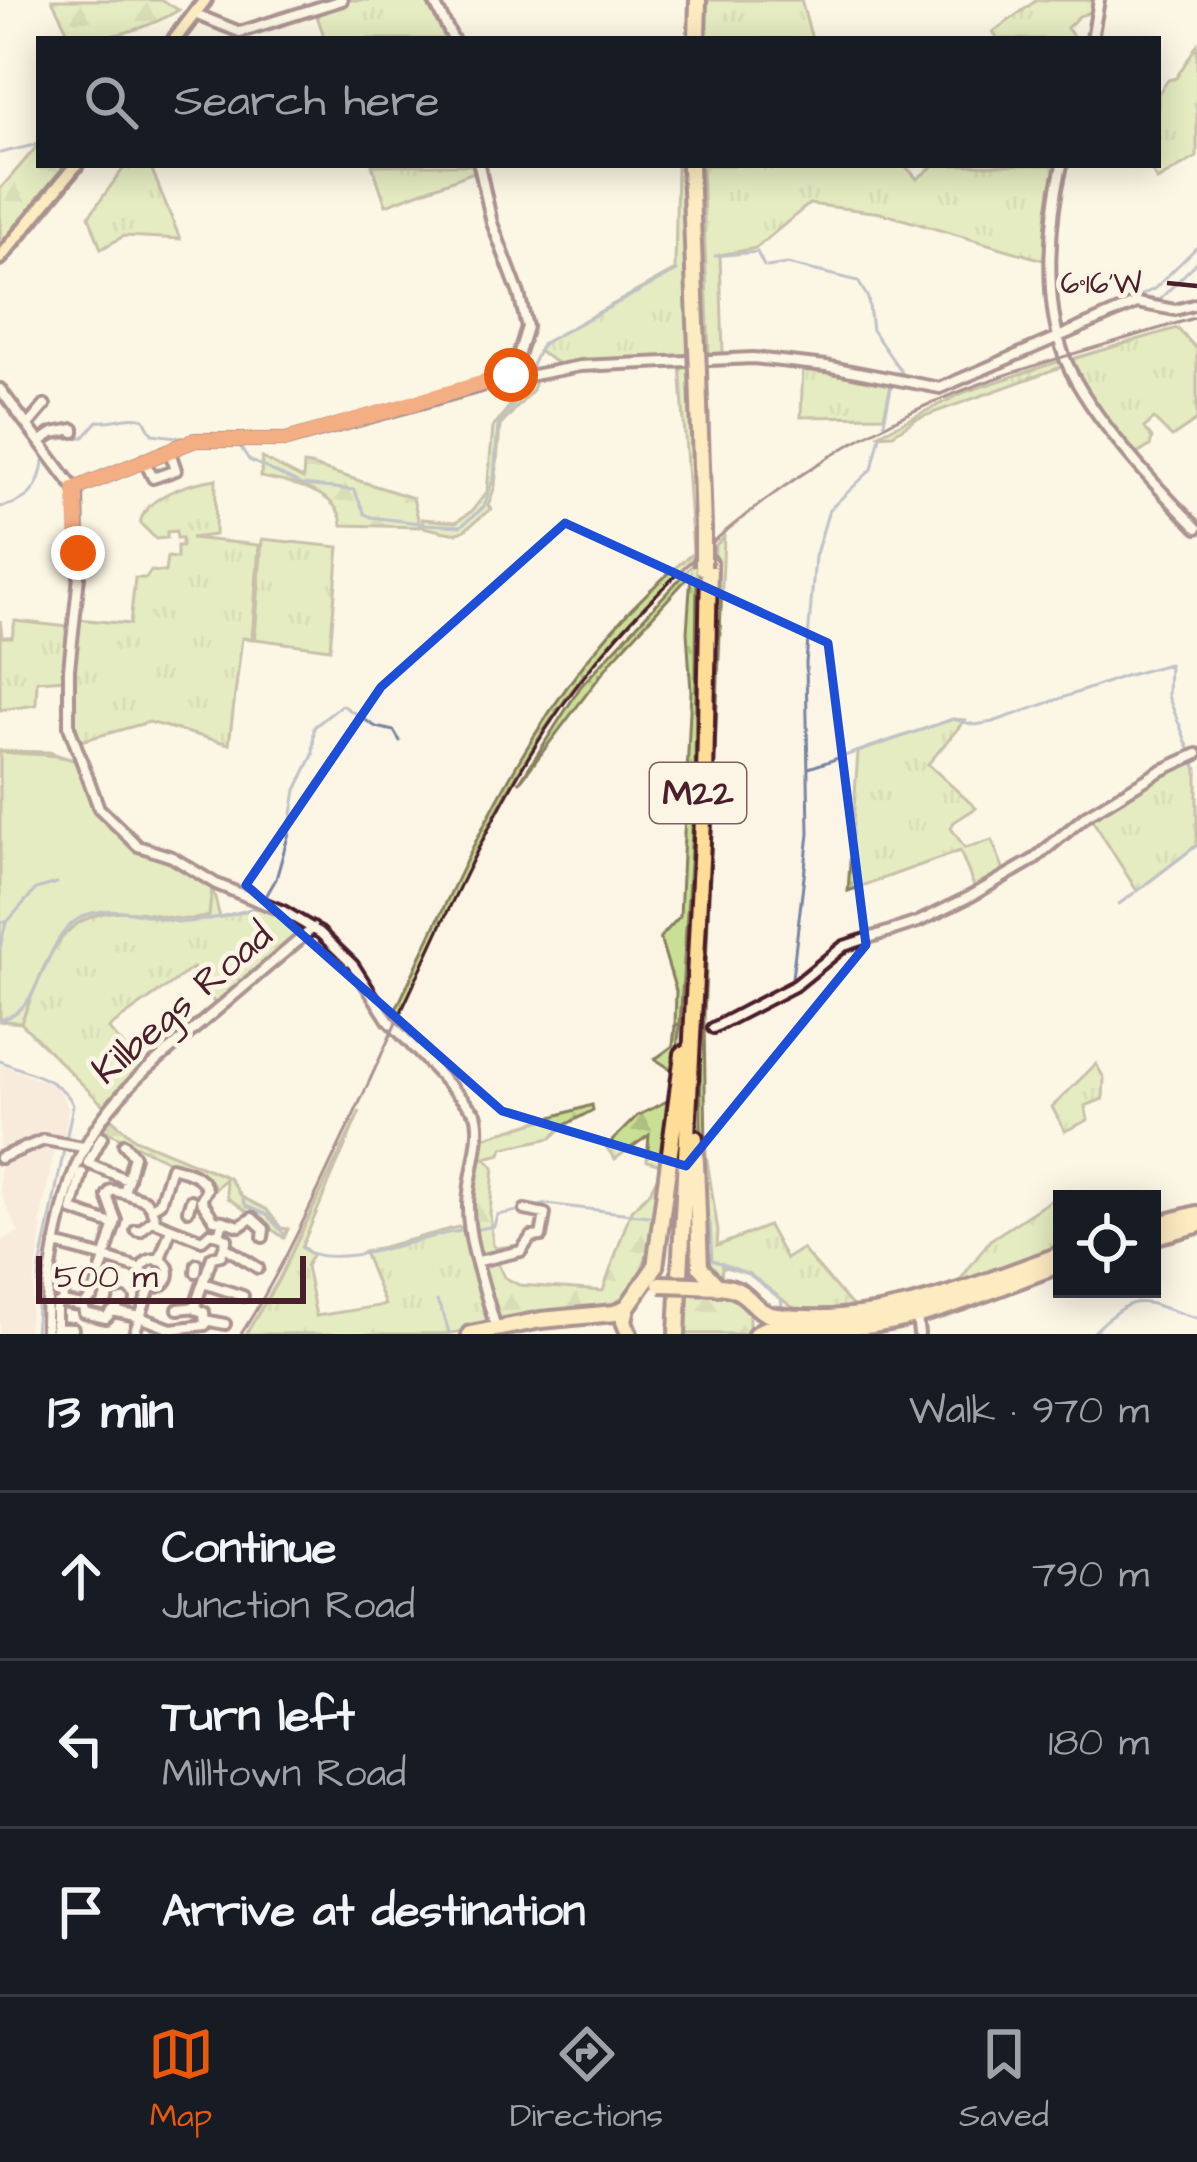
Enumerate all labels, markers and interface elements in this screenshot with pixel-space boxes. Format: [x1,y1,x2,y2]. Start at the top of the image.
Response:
search box [36,36,1161,168]
icon: search [78,69,144,135]
text: Search here [174,71,440,133]
text: 6°16'W [1060,263,1142,305]
route start [484,348,538,402]
route end [51,526,105,580]
road number: M22 [650,763,746,823]
street label: Kilbegs Road [81,910,285,1098]
map controls [1053,1190,1161,1298]
button: locate [1053,1190,1161,1298]
scale bar [36,1250,306,1303]
text: 500 m [54,1254,158,1300]
text: 13 min [48,1377,174,1448]
text: Walk · 970 m [909,1385,1149,1439]
text: Continue [162,1518,336,1580]
icon: ahead [48,1543,114,1609]
text: 790 m [1032,1549,1149,1603]
text: Junction Road [162,1580,415,1634]
text: Turn left [162,1686,355,1748]
icon: left [48,1711,114,1777]
text: 180 m [1048,1717,1149,1771]
text: Milltown Road [162,1748,406,1802]
icon: arrive [48,1879,114,1945]
text: Arrive at destination [162,1881,585,1943]
tab: Map [148,2021,214,2139]
tab: Directions [510,2021,663,2139]
tab: Saved [959,2021,1049,2139]

